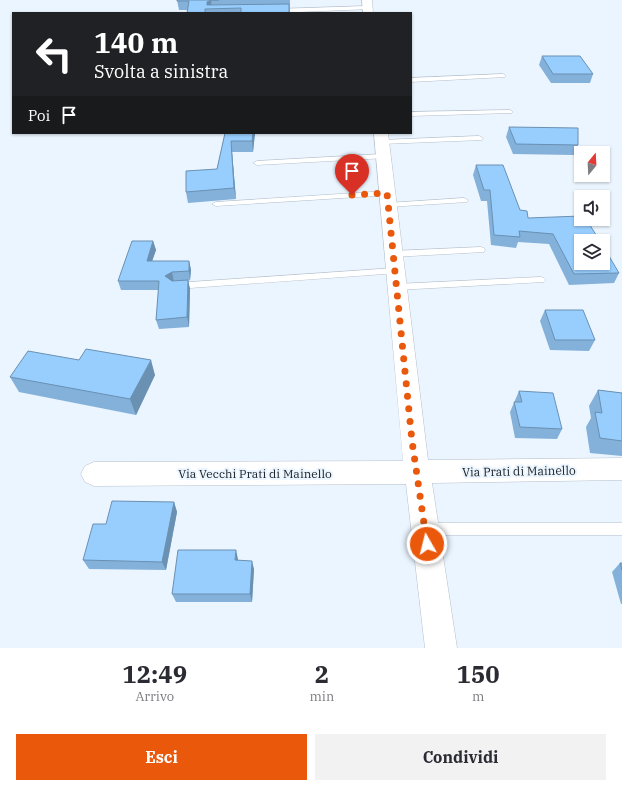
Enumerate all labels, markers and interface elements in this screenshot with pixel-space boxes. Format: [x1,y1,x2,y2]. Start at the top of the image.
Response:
text: 140 m [94,24,178,61]
icon: left [28,28,80,80]
text: Svolta a sinistra [94,60,228,83]
icon: arrive [58,104,80,126]
text: Poi [28,106,50,125]
north arrow [574,146,610,182]
map controls [574,146,610,270]
pin [335,154,369,195]
icon: arrive [341,160,363,182]
button: sound [574,190,610,226]
button: layers [574,234,610,270]
street label: Via Prati di Mainello [462,463,576,479]
street label: Via Vecchi Prati di Mainello [178,466,332,481]
position arrow [406,523,448,565]
text: 12:49 [122,658,187,690]
text: 2 [315,658,329,690]
text: 150 [457,658,500,690]
text: Arrivo [135,688,174,705]
text: min [309,688,334,705]
text: m [472,688,484,705]
button: Esci [16,734,307,780]
button: Condividi [315,734,606,780]

